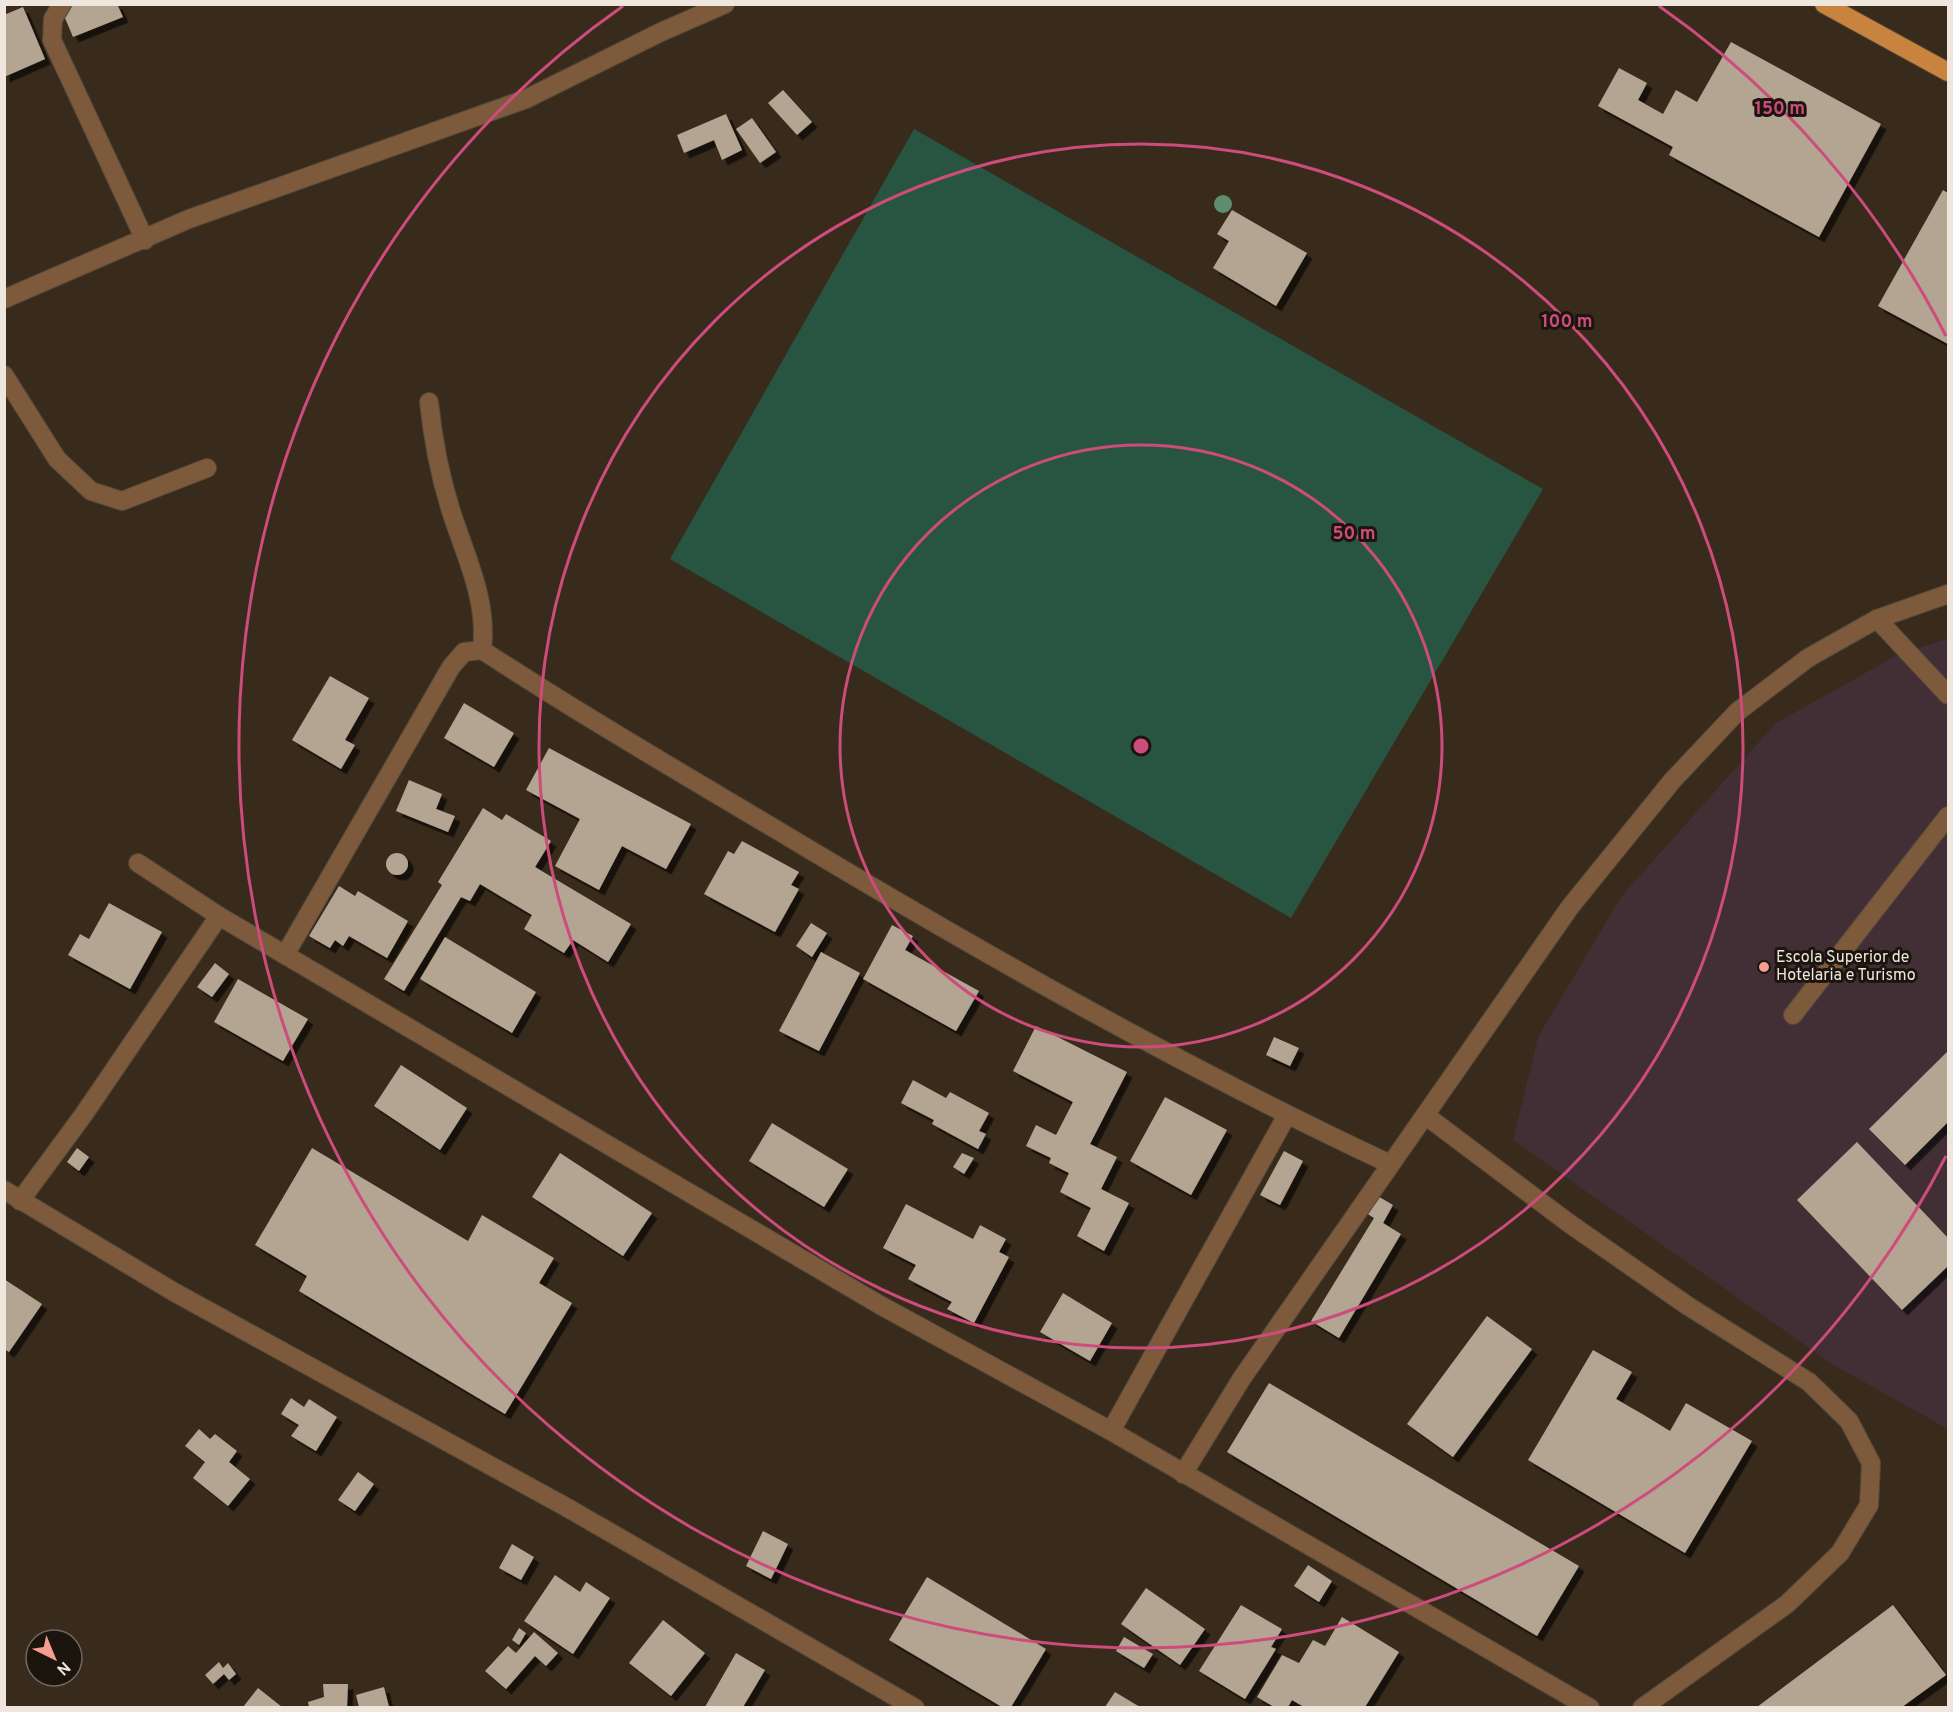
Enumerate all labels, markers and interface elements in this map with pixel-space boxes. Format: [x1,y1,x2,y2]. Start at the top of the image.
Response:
text: 150 m [1755,98,1805,121]
text: 100 m [1541,311,1593,334]
text: 50 m [1332,523,1376,546]
centre of rings [1131,736,1151,756]
place label: Escola Superior de Hotelaria e Turismo [1776,948,1916,986]
marker: Escola Superior de Hotelaria e Turismo [1757,960,1771,974]
north arrow [24,1628,84,1688]
text: N [52,1656,74,1679]

